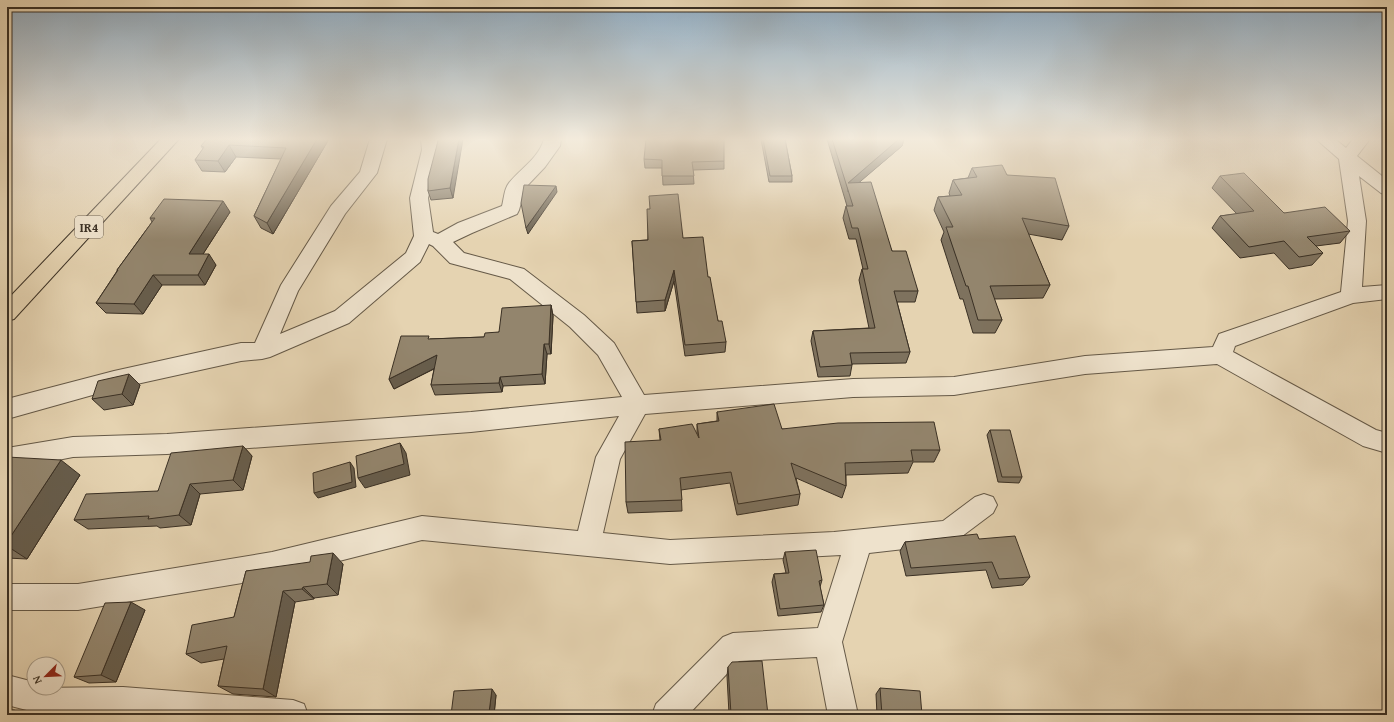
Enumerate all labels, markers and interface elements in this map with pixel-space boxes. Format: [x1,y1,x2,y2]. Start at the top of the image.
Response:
road number: IR4 [75,216,103,238]
north arrow [26,656,66,696]
text: N [28,673,46,687]

